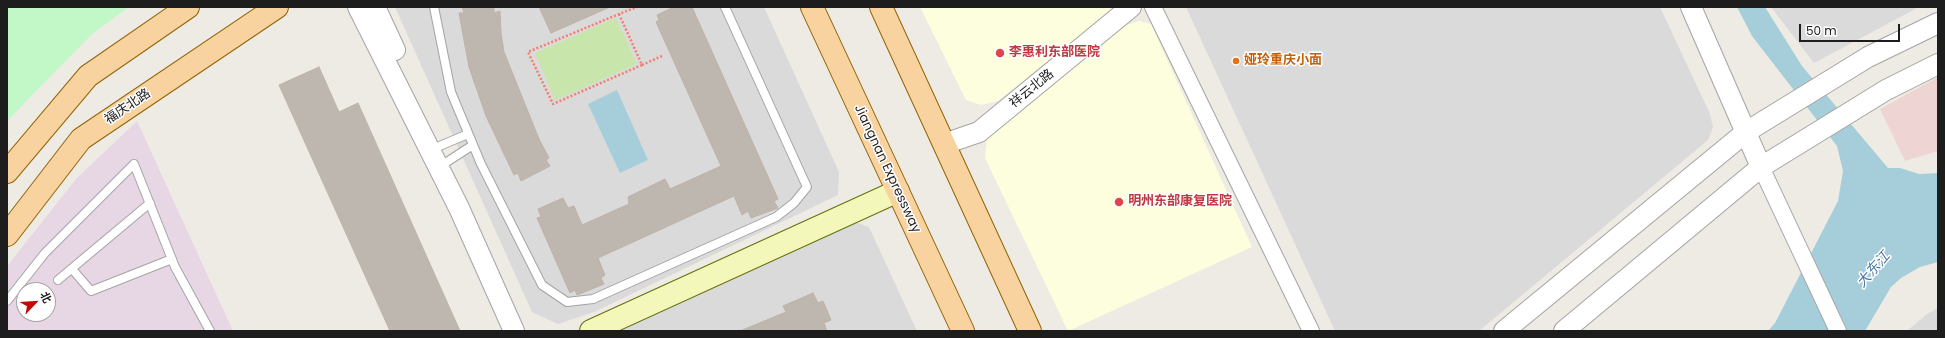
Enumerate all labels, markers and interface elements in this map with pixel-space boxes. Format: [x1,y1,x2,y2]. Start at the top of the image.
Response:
scale bar [1801,16,1902,42]
text: 50 m [1806,22,1837,39]
place label: 李惠利东部医院 [1009,45,1100,61]
marker: 李惠利东部医院 [994,47,1006,59]
place label: 娅玲重庆小面 [1244,53,1322,69]
marker: 娅玲重庆小面 [1231,56,1241,66]
street label: 祥云北路 [1007,67,1057,111]
street label: 福庆北路 [102,86,154,128]
street label: Jiangnan Expressway [850,102,924,236]
place label: 明州东部康复医院 [1128,194,1232,210]
marker: 明州东部康复医院 [1113,196,1125,208]
water label: 大东江 [1854,249,1894,291]
north arrow [16,282,56,322]
text: 北 [36,289,56,306]

